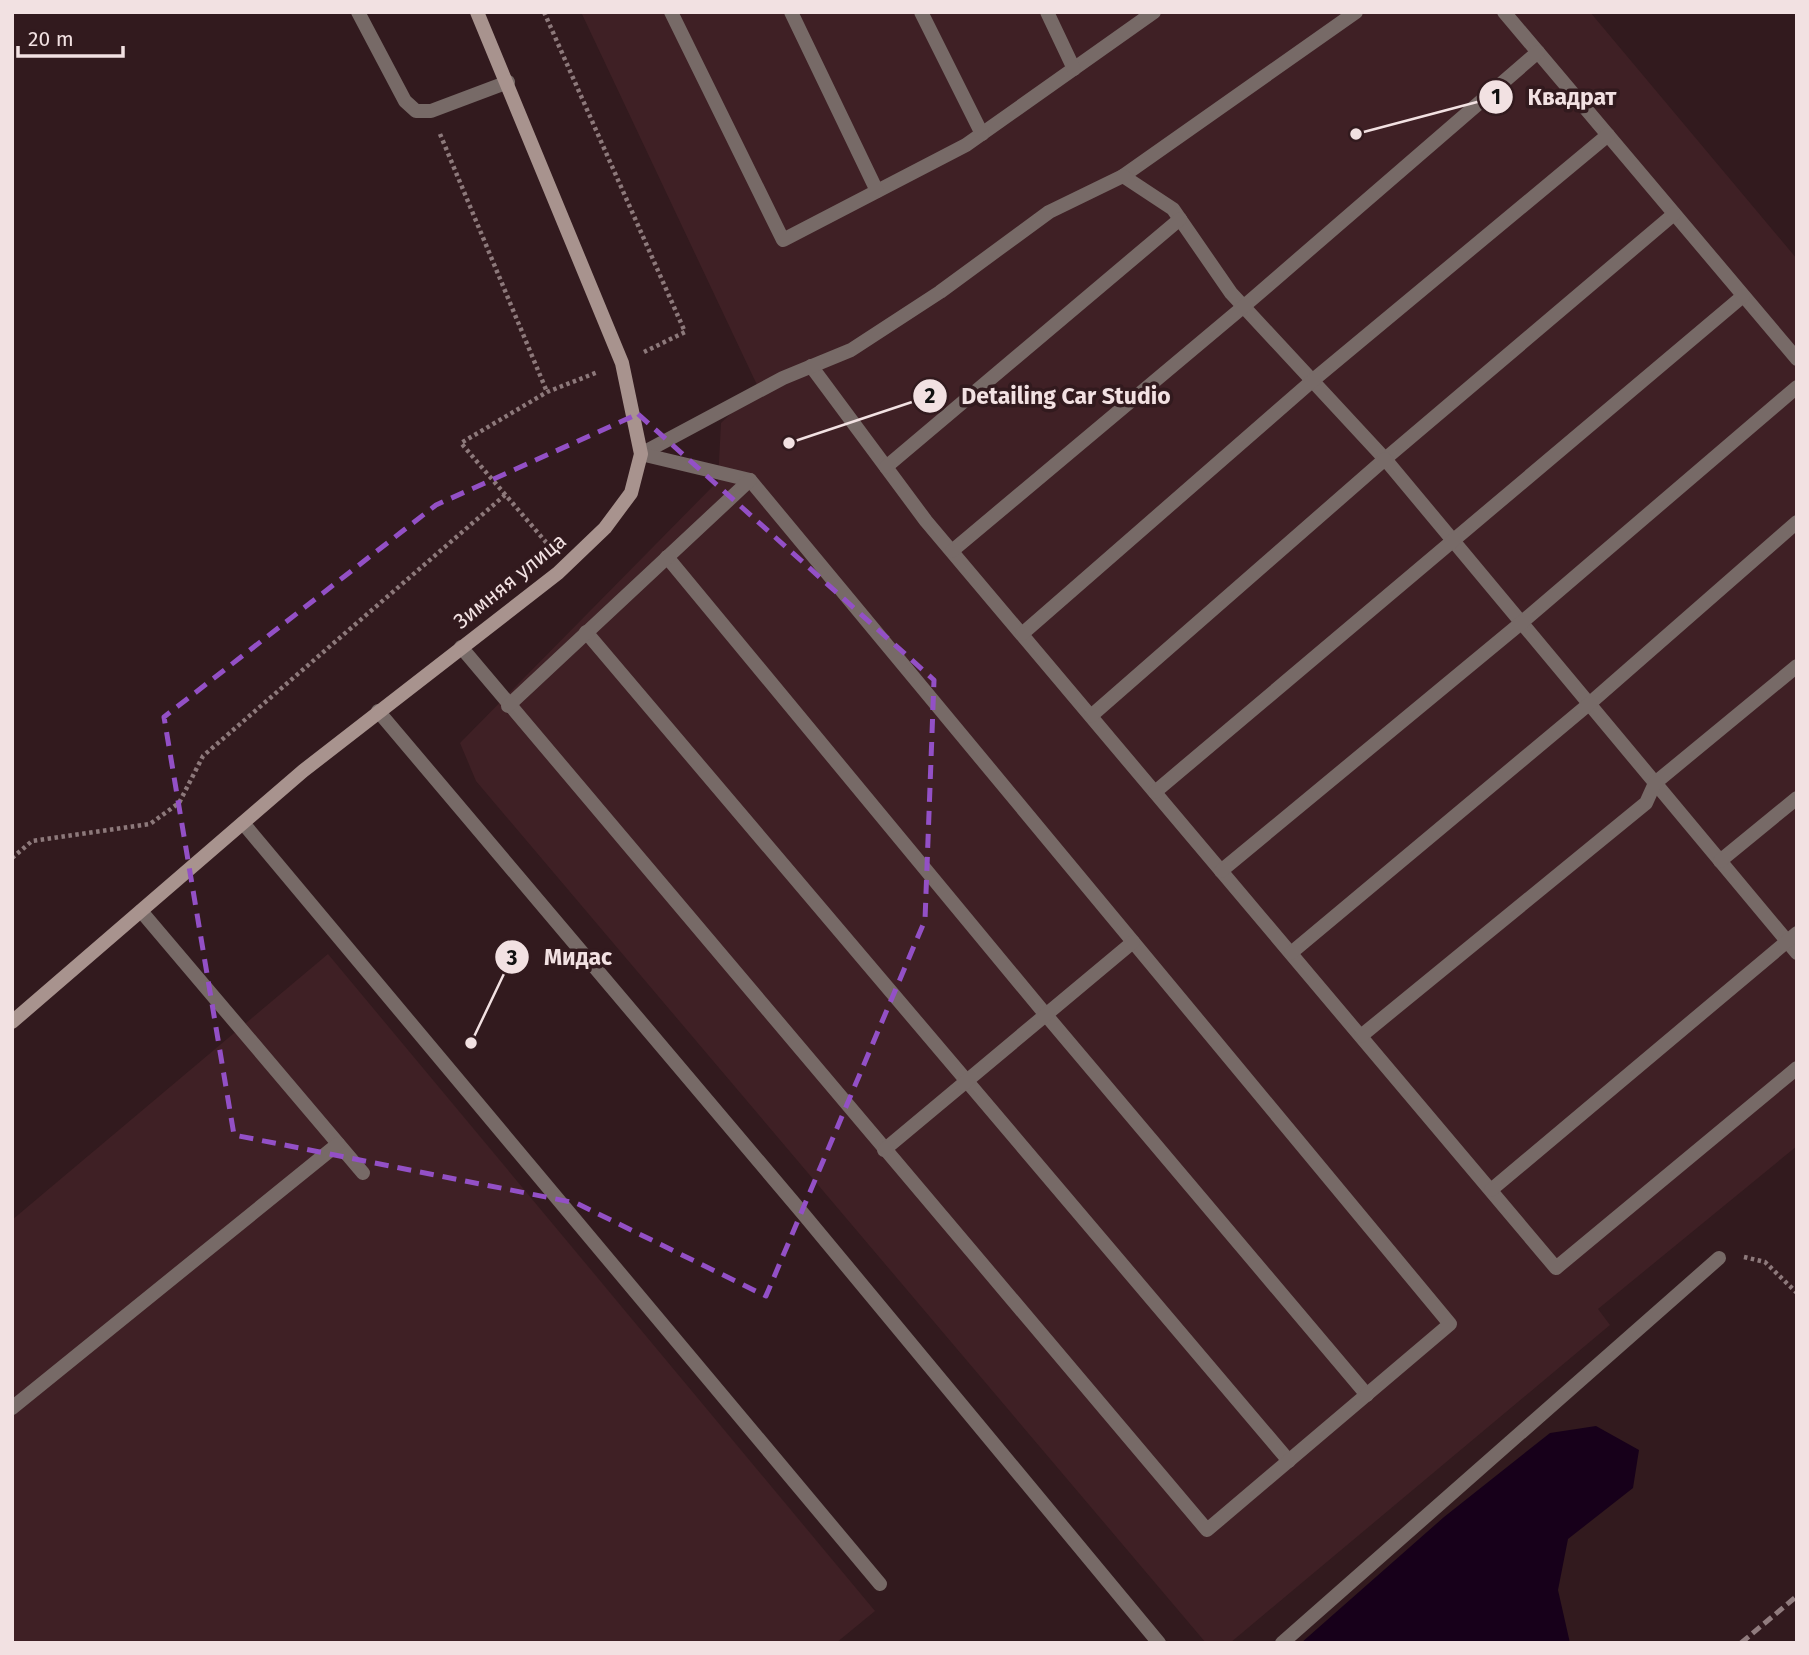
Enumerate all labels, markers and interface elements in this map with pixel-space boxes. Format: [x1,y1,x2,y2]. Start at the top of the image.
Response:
scale bar [18,14,122,58]
text: 20 m [28,26,74,52]
callout: Квадрат [1479,75,1631,119]
text: Квадрат [1528,83,1617,111]
text: 1 [1491,84,1501,110]
callout: Detailing Car Studio [913,374,1185,418]
text: Detailing Car Studio [961,382,1171,410]
text: 2 [925,383,936,409]
street label: Зимняя улица [448,528,572,634]
callout: Мидас [494,935,626,979]
text: Мидас [544,943,612,971]
text: 3 [506,945,518,971]

